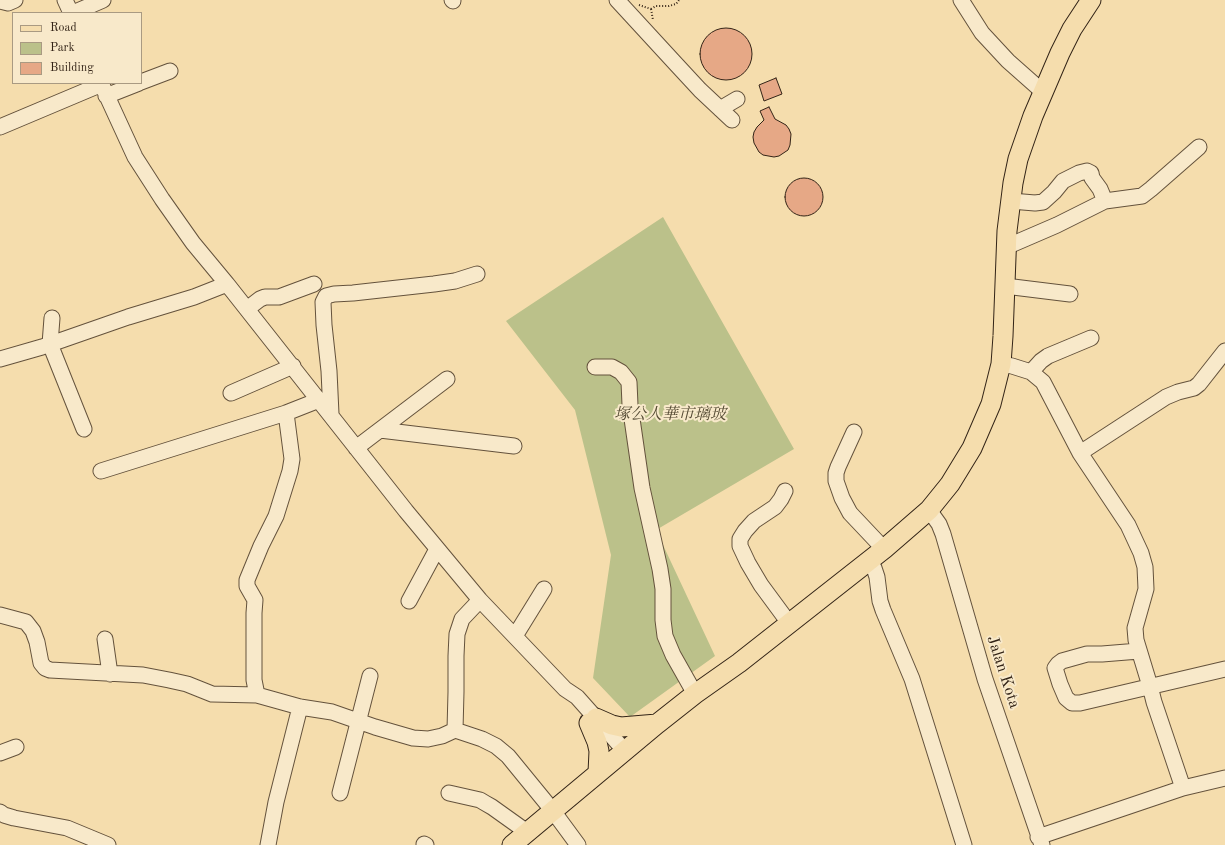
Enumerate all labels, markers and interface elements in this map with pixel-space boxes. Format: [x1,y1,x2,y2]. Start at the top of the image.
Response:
legend [12,12,142,84]
text: Road [50,22,77,34]
text: Park [50,42,75,54]
text: Building [50,62,94,74]
park label: 塚公人華市璃玻 [614,405,726,425]
street label: Jalan Kota [982,633,1024,711]

